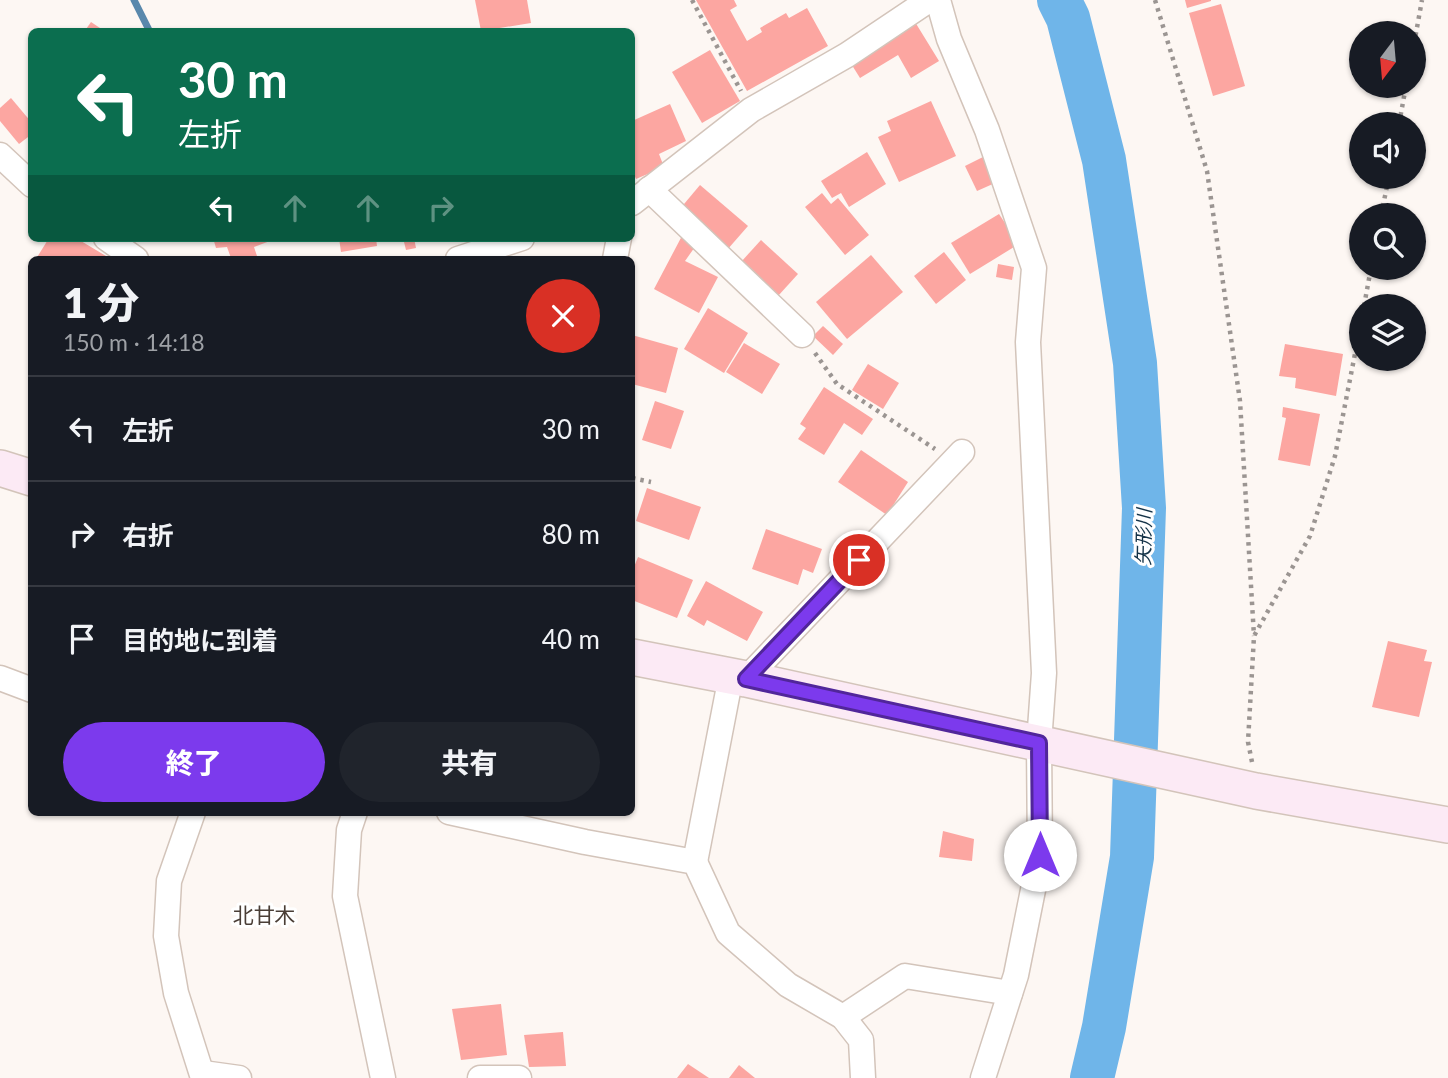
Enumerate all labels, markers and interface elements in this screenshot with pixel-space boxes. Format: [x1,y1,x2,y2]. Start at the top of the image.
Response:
north arrow [1349,21,1426,98]
map controls [1349,21,1426,371]
text: 30 m [178,50,288,108]
icon: left [63,56,154,147]
button: sound [1349,112,1426,189]
text: 左折 [178,114,242,153]
icon: left [203,189,241,227]
icon: ahead [276,189,314,227]
icon: ahead [349,189,387,227]
icon: right [422,189,460,227]
button: search [1349,203,1426,280]
text: 1 分 [63,277,139,327]
button: close [526,279,600,353]
button: layers [1349,294,1426,371]
text: 150 m · 14:18 [63,328,205,356]
icon: left [63,410,101,448]
text: 30 m [542,413,600,445]
text: 左折 [122,414,174,446]
water label: 矢形川 [1131,506,1155,566]
icon: right [63,515,101,553]
text: 80 m [542,518,600,550]
text: 右折 [122,519,174,551]
pin [829,530,889,590]
icon: arrive [840,541,878,579]
icon: arrive [63,620,101,658]
text: 40 m [542,623,600,655]
text: 目的地に到着 [122,624,278,656]
button: 終了 [63,722,325,802]
button: 共有 [339,722,600,802]
position arrow [1003,818,1077,892]
district label: 北甘木 [233,902,296,927]

